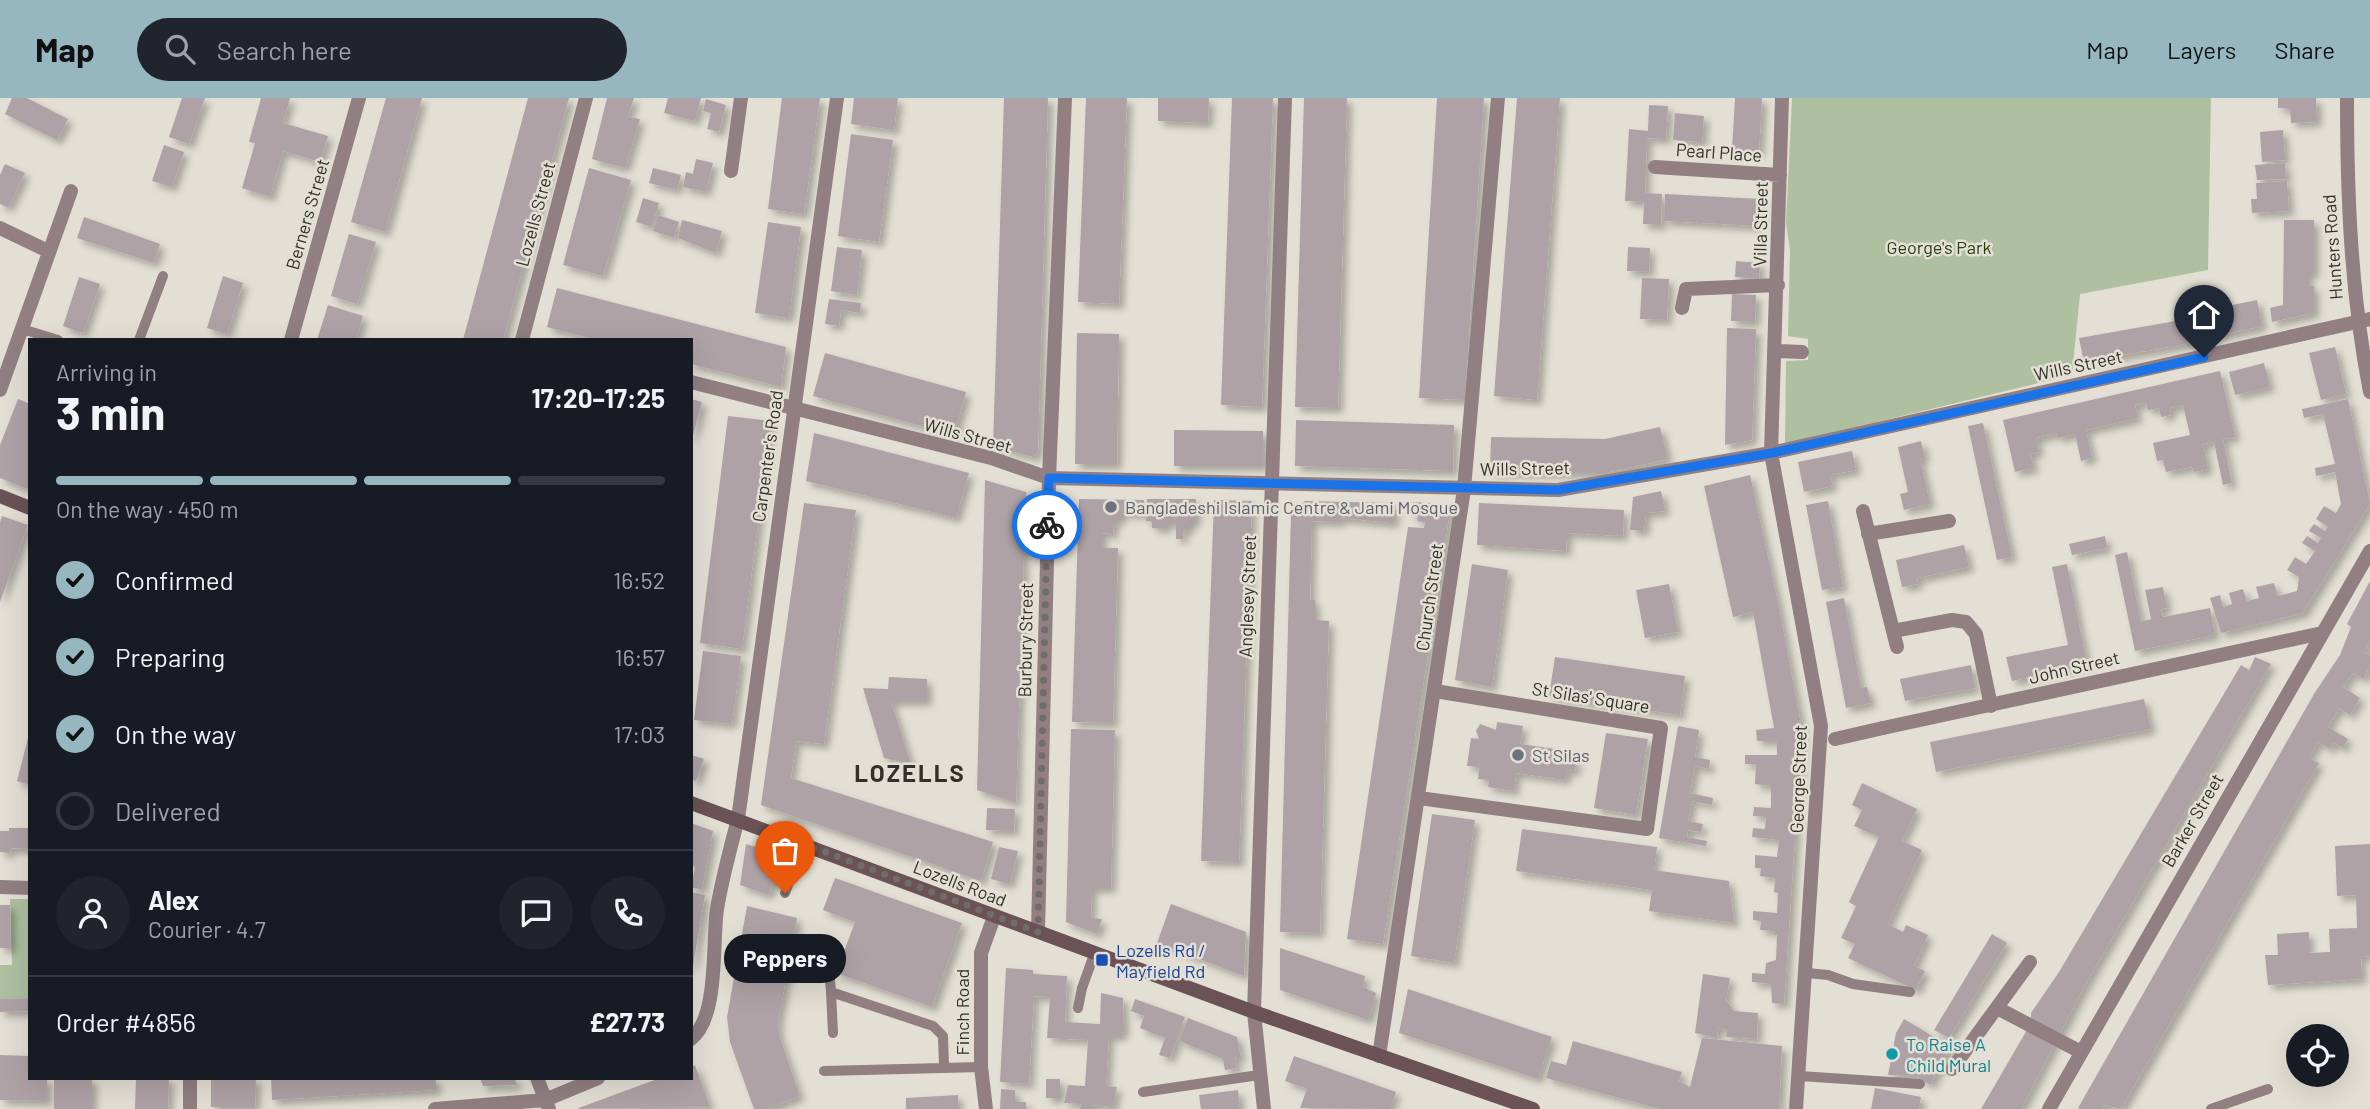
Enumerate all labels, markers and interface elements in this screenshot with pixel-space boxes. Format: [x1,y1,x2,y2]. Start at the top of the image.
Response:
search box [137,18,627,81]
text: Map [35,29,95,69]
icon: search [161,30,199,68]
text: Search here [217,34,352,65]
text: Map [2086,35,2129,64]
text: Layers [2167,35,2236,64]
text: Share [2274,35,2335,64]
street label: Pearl Place [1675,138,1763,166]
street label: Berners Street [281,156,333,272]
street label: Lozells Street [510,159,560,269]
street label: Villa Street [1748,181,1772,267]
street label: Hunters Road [2317,194,2347,300]
park label: George's Park [1886,236,1992,258]
pin [2174,285,2234,357]
icon: home [2185,296,2223,334]
street label: Wills Street [2032,345,2124,385]
text: Arriving in [56,358,157,386]
text: 17:20–17:25 [532,382,665,413]
text: 3 min [56,384,165,439]
street label: Carpenter's Road [747,389,787,523]
street label: Wills Street [922,413,1014,457]
street label: Wills Street [1480,456,1570,480]
courier [1012,490,1082,560]
text: On the way · 450 m [56,495,238,523]
place label: Bangladeshi Islamic Centre & Jami Mosque [1125,496,1458,518]
marker: Bangladeshi Islamic Centre & Jami Mosque [1103,499,1119,515]
icon: bike [1028,506,1066,544]
street label: Anglesey Street [1234,534,1260,658]
street label: Church Street [1411,542,1447,652]
icon: check [56,561,94,599]
text: Confirmed [115,564,234,595]
text: 16:52 [613,566,665,594]
street label: Burbury Street [1013,582,1037,698]
icon: check [56,638,94,676]
text: Preparing [115,641,225,672]
text: 16:57 [615,643,665,671]
street label: John Street [2027,646,2121,688]
street label: St Silas' Square [1531,677,1651,717]
icon: check [56,715,94,753]
text: On the way [115,718,236,749]
text: 17:03 [613,720,665,748]
street label: George Street [1785,724,1811,834]
place label: St Silas [1532,744,1590,766]
marker: St Silas [1510,747,1526,763]
district label: LOZELLS [854,758,966,787]
street label: Barker Street [2156,769,2228,871]
text: Delivered [115,795,221,826]
pin [755,821,815,893]
icon: bag [766,832,804,870]
street label: Lozells Road [910,855,1010,911]
button: person [56,876,130,950]
button: chat [499,876,573,950]
button: phone [591,876,665,950]
text: Alex [148,884,199,915]
text: Courier · 4.7 [148,915,266,943]
callout: Peppers [724,935,846,984]
place label: Lozells Rd / Mayfield Rd [1116,939,1206,982]
text: Peppers [743,944,827,972]
marker: Lozells Rd / Mayfield Rd [1094,952,1110,968]
street label: Finch Road [951,969,973,1055]
text: Order #4856 [56,1006,196,1037]
text: £27.73 [589,1006,665,1037]
map controls [2286,1024,2349,1087]
button: locate [2286,1024,2349,1087]
place label: To Raise A Child Mural [1906,1033,1991,1076]
marker: To Raise A Child Mural [1884,1046,1900,1062]

